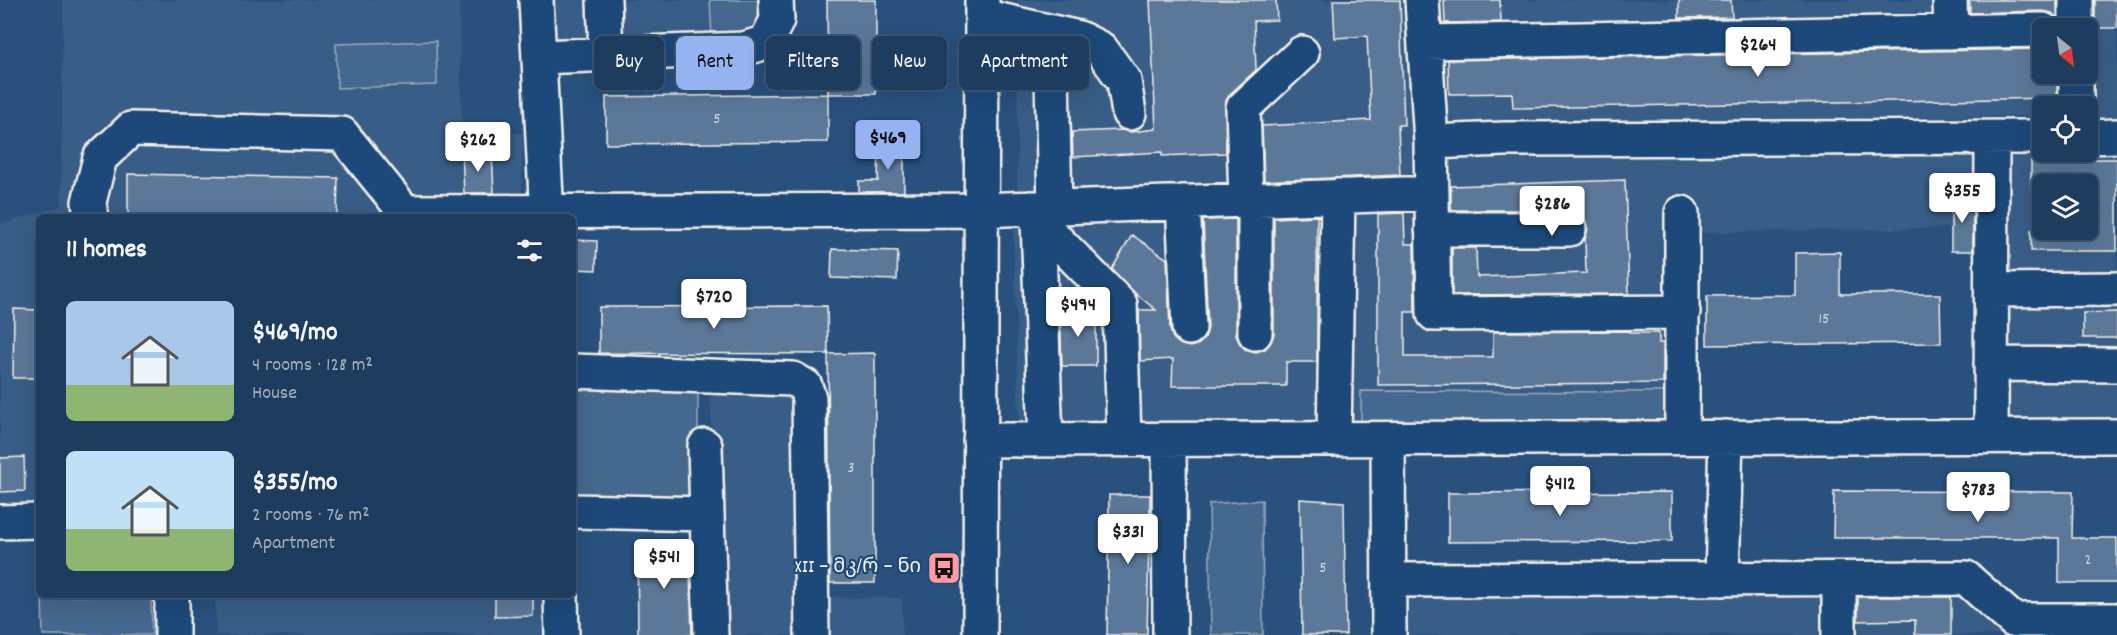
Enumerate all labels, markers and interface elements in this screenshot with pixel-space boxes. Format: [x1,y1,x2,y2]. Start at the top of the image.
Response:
north arrow [2032,18,2098,84]
map controls [2032,18,2098,240]
pin: $264 [1722,27,1794,78]
text: $264 [1740,32,1776,60]
chip: Buy [594,36,664,90]
chip: Rent [676,36,754,90]
chip: Filters [766,36,860,90]
chip: New [872,36,947,90]
chip: Apartment [959,36,1089,90]
button: locate [2032,96,2098,162]
house number: 5 [713,108,721,131]
pin: $469 [852,120,924,171]
pin: $262 [442,122,514,173]
text: $469 [869,125,907,153]
text: $262 [459,127,497,155]
pin: $355 [1926,173,1998,224]
button: layers [2032,174,2098,240]
text: $355 [1943,178,1981,206]
pin: $286 [1516,186,1588,237]
text: $286 [1534,191,1570,219]
text: 11 homes [66,232,147,269]
icon: filters [513,234,546,267]
pin: $720 [678,279,750,330]
text: $720 [695,284,733,312]
pin: $494 [1042,287,1114,338]
text: $494 [1060,292,1096,320]
house number: 15 [1819,308,1829,331]
text: $469/mo [252,315,337,352]
icon: home [114,325,186,397]
text: 4 rooms · 128 m² [252,352,373,380]
text: House [252,380,297,408]
house number: 3 [847,457,855,480]
text: $355/mo [252,465,338,502]
pin: $412 [1524,466,1596,517]
text: $412 [1544,471,1576,499]
pin: $783 [1942,472,2014,523]
icon: home [114,475,186,547]
text: $783 [1961,477,1995,505]
text: 2 rooms · 76 m² [252,502,370,530]
pin: $331 [1092,514,1164,565]
text: $331 [1112,519,1144,547]
text: Apartment [252,530,335,558]
pin: $541 [628,539,700,590]
text: $541 [648,544,680,572]
house number: 2 [2085,549,2092,572]
bus stop icon: XII – მკ/რ – ნი [926,550,962,586]
place label: XII – მკ/რ – ნი [795,554,921,582]
house number: 5 [1319,557,1327,580]

